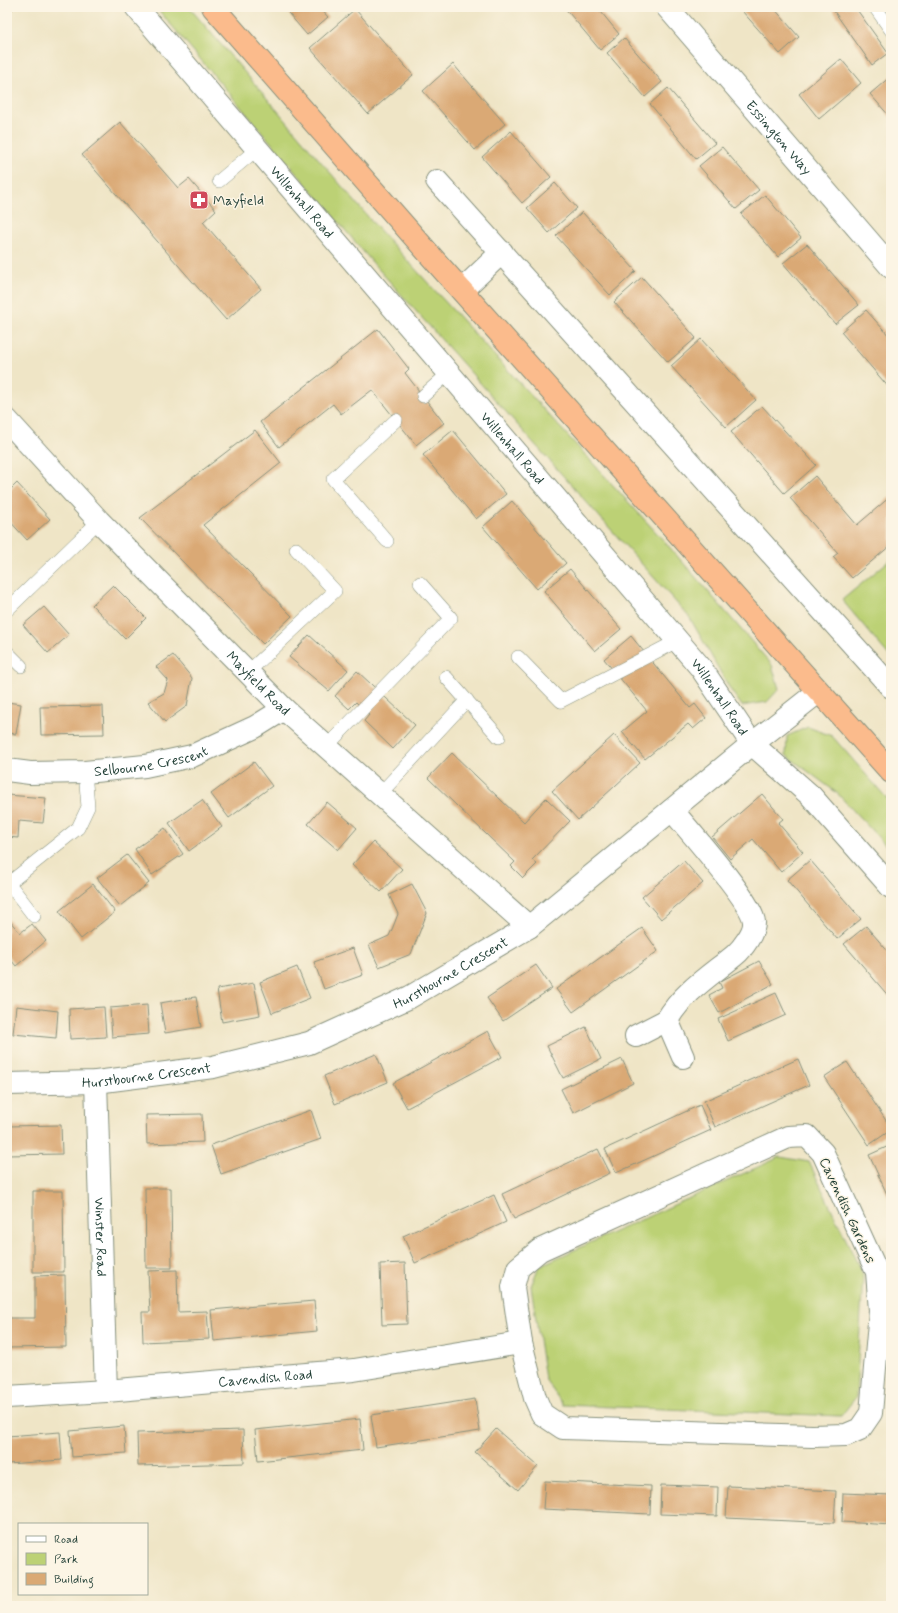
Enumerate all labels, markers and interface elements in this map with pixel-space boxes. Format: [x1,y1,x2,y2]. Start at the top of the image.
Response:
street label: Essington Way [741,97,816,179]
street label: Willenhall Road [266,162,338,242]
pharmacy icon: Mayfield [188,189,210,211]
place label: Mayfield [213,192,264,210]
street label: Willenhall Road [476,409,548,488]
street label: Mayfield Road [222,648,293,720]
street label: Willenhall Road [687,655,752,739]
street label: Selbourne Crescent [93,742,211,781]
street label: Hurstbourne Crescent [390,933,512,1014]
street label: Hurstbourne Crescent [82,1059,213,1092]
street label: Cavendish Gardens [815,1155,879,1266]
street label: Winster Road [90,1197,110,1277]
street label: Cavendish Road [217,1366,313,1391]
legend [18,1523,148,1595]
text: Road [54,1532,78,1548]
text: Park [54,1552,78,1568]
text: Building [54,1572,94,1589]

